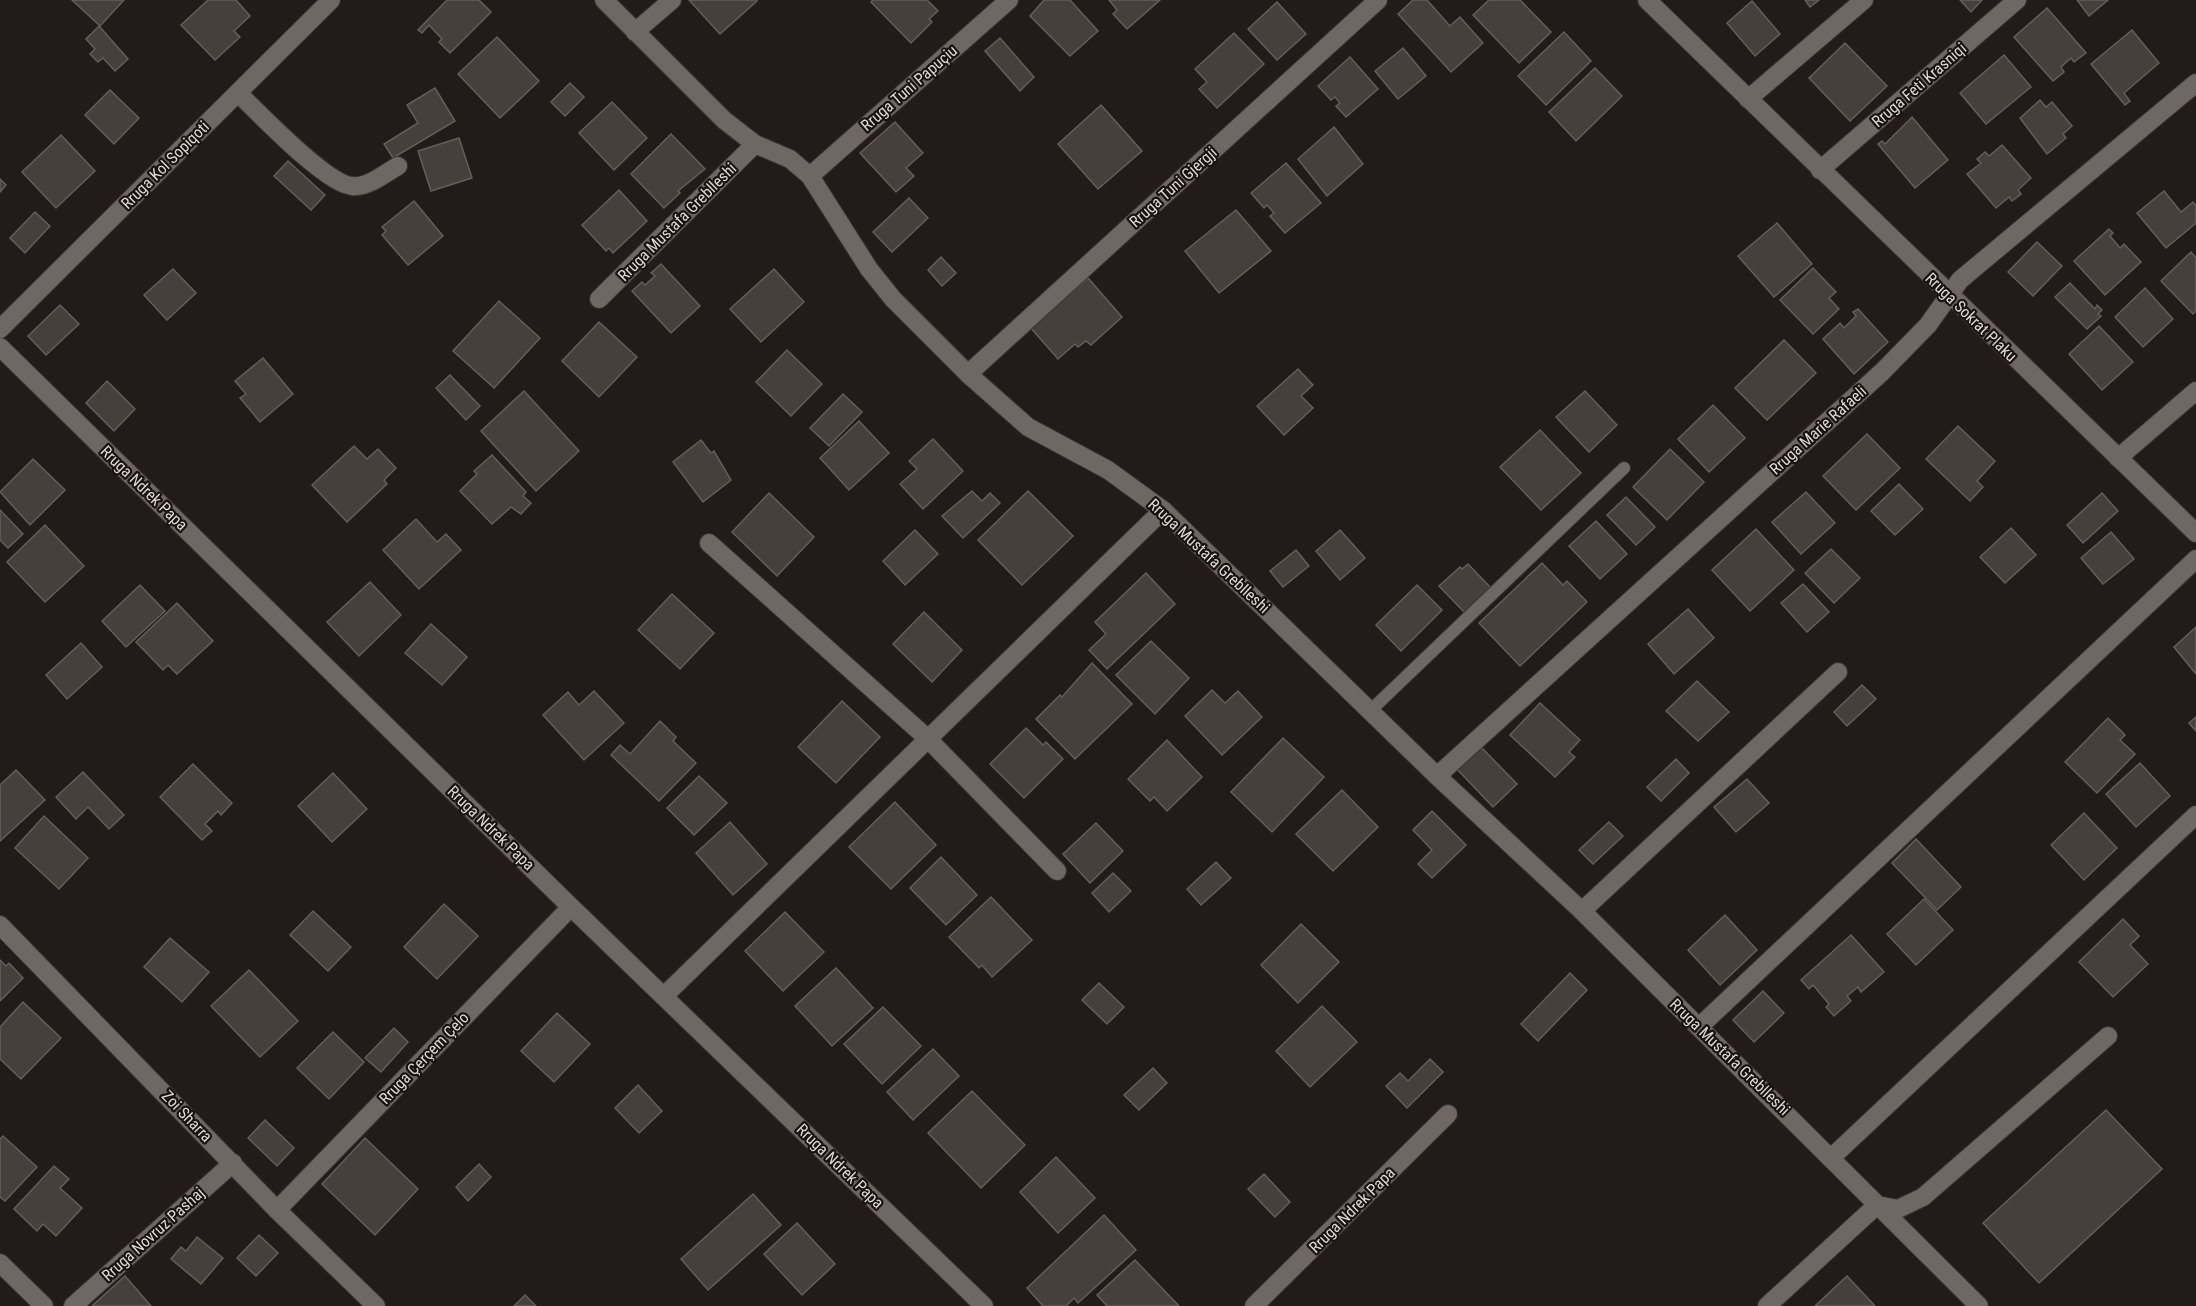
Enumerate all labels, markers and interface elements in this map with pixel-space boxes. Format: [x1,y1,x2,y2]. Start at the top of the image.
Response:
street label: Rruga Feti Krasniqi [1868,39,1970,131]
street label: Rruga Tuni Papuçiu [857,41,961,135]
street label: Rruga Kol Sopiqoti [117,117,213,213]
street label: Rruga Tuni Gjergji [1125,143,1221,231]
street label: Rruga Mustafa Greblleshi [614,159,740,285]
street label: Rruga Sokrat Plaku [1921,269,2021,365]
street label: Rruga Marie Rafaeli [1766,382,1870,478]
street label: Rruga Ndrek Papa [97,442,191,534]
street label: Rruga Mustafa Greblleshi [1144,495,1274,617]
street label: Rruga Ndrek Papa [444,782,538,874]
street label: Rruga Mustafa Greblleshi [1666,995,1794,1119]
street label: Rruga Çerçem Çelo [375,1008,473,1108]
street label: Zoi Sharra [158,1086,216,1146]
street label: Rruga Ndrek Papa [793,1120,887,1212]
street label: Rruga Ndrek Papa [1305,1163,1399,1257]
street label: Rruga Novruz Pashaj [98,1183,208,1285]

